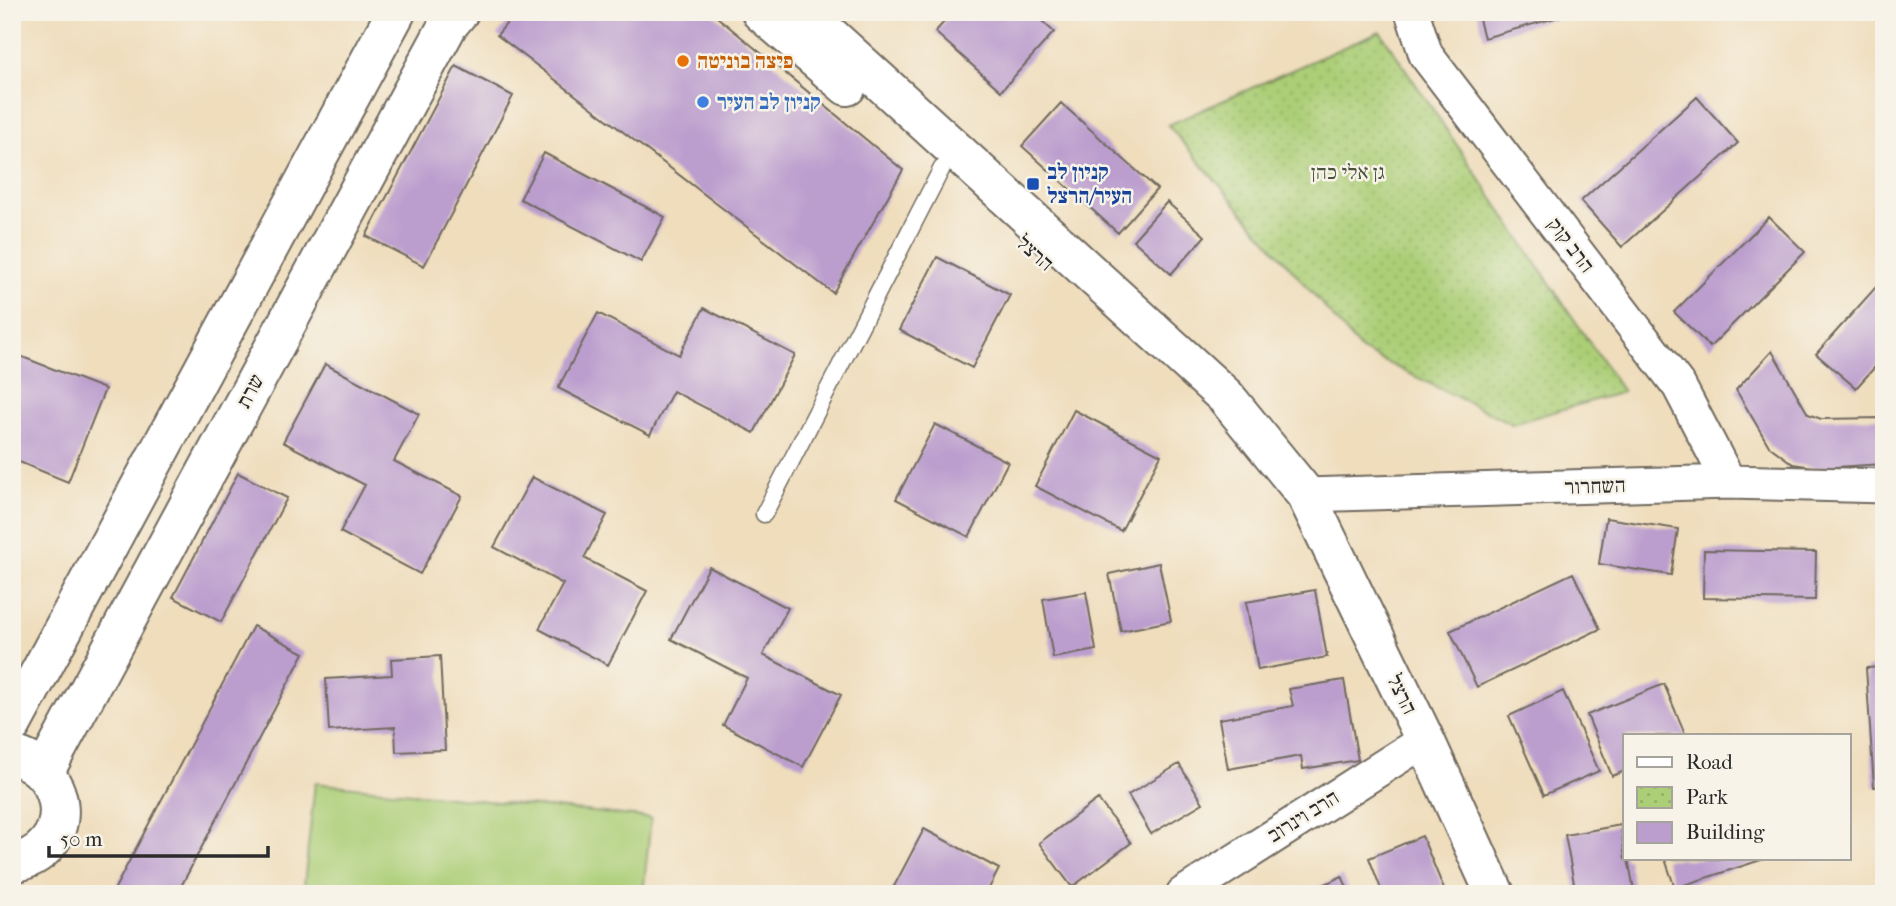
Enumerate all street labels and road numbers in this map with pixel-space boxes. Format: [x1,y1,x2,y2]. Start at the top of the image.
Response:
street label: הרב קוק [1543,213,1599,277]
street label: הרצל [1012,230,1058,276]
street label: שרת [231,370,269,412]
street label: השחרור [1564,473,1626,499]
street label: הרצל [1382,670,1422,718]
street label: הרב וינרוב [1263,785,1343,847]

